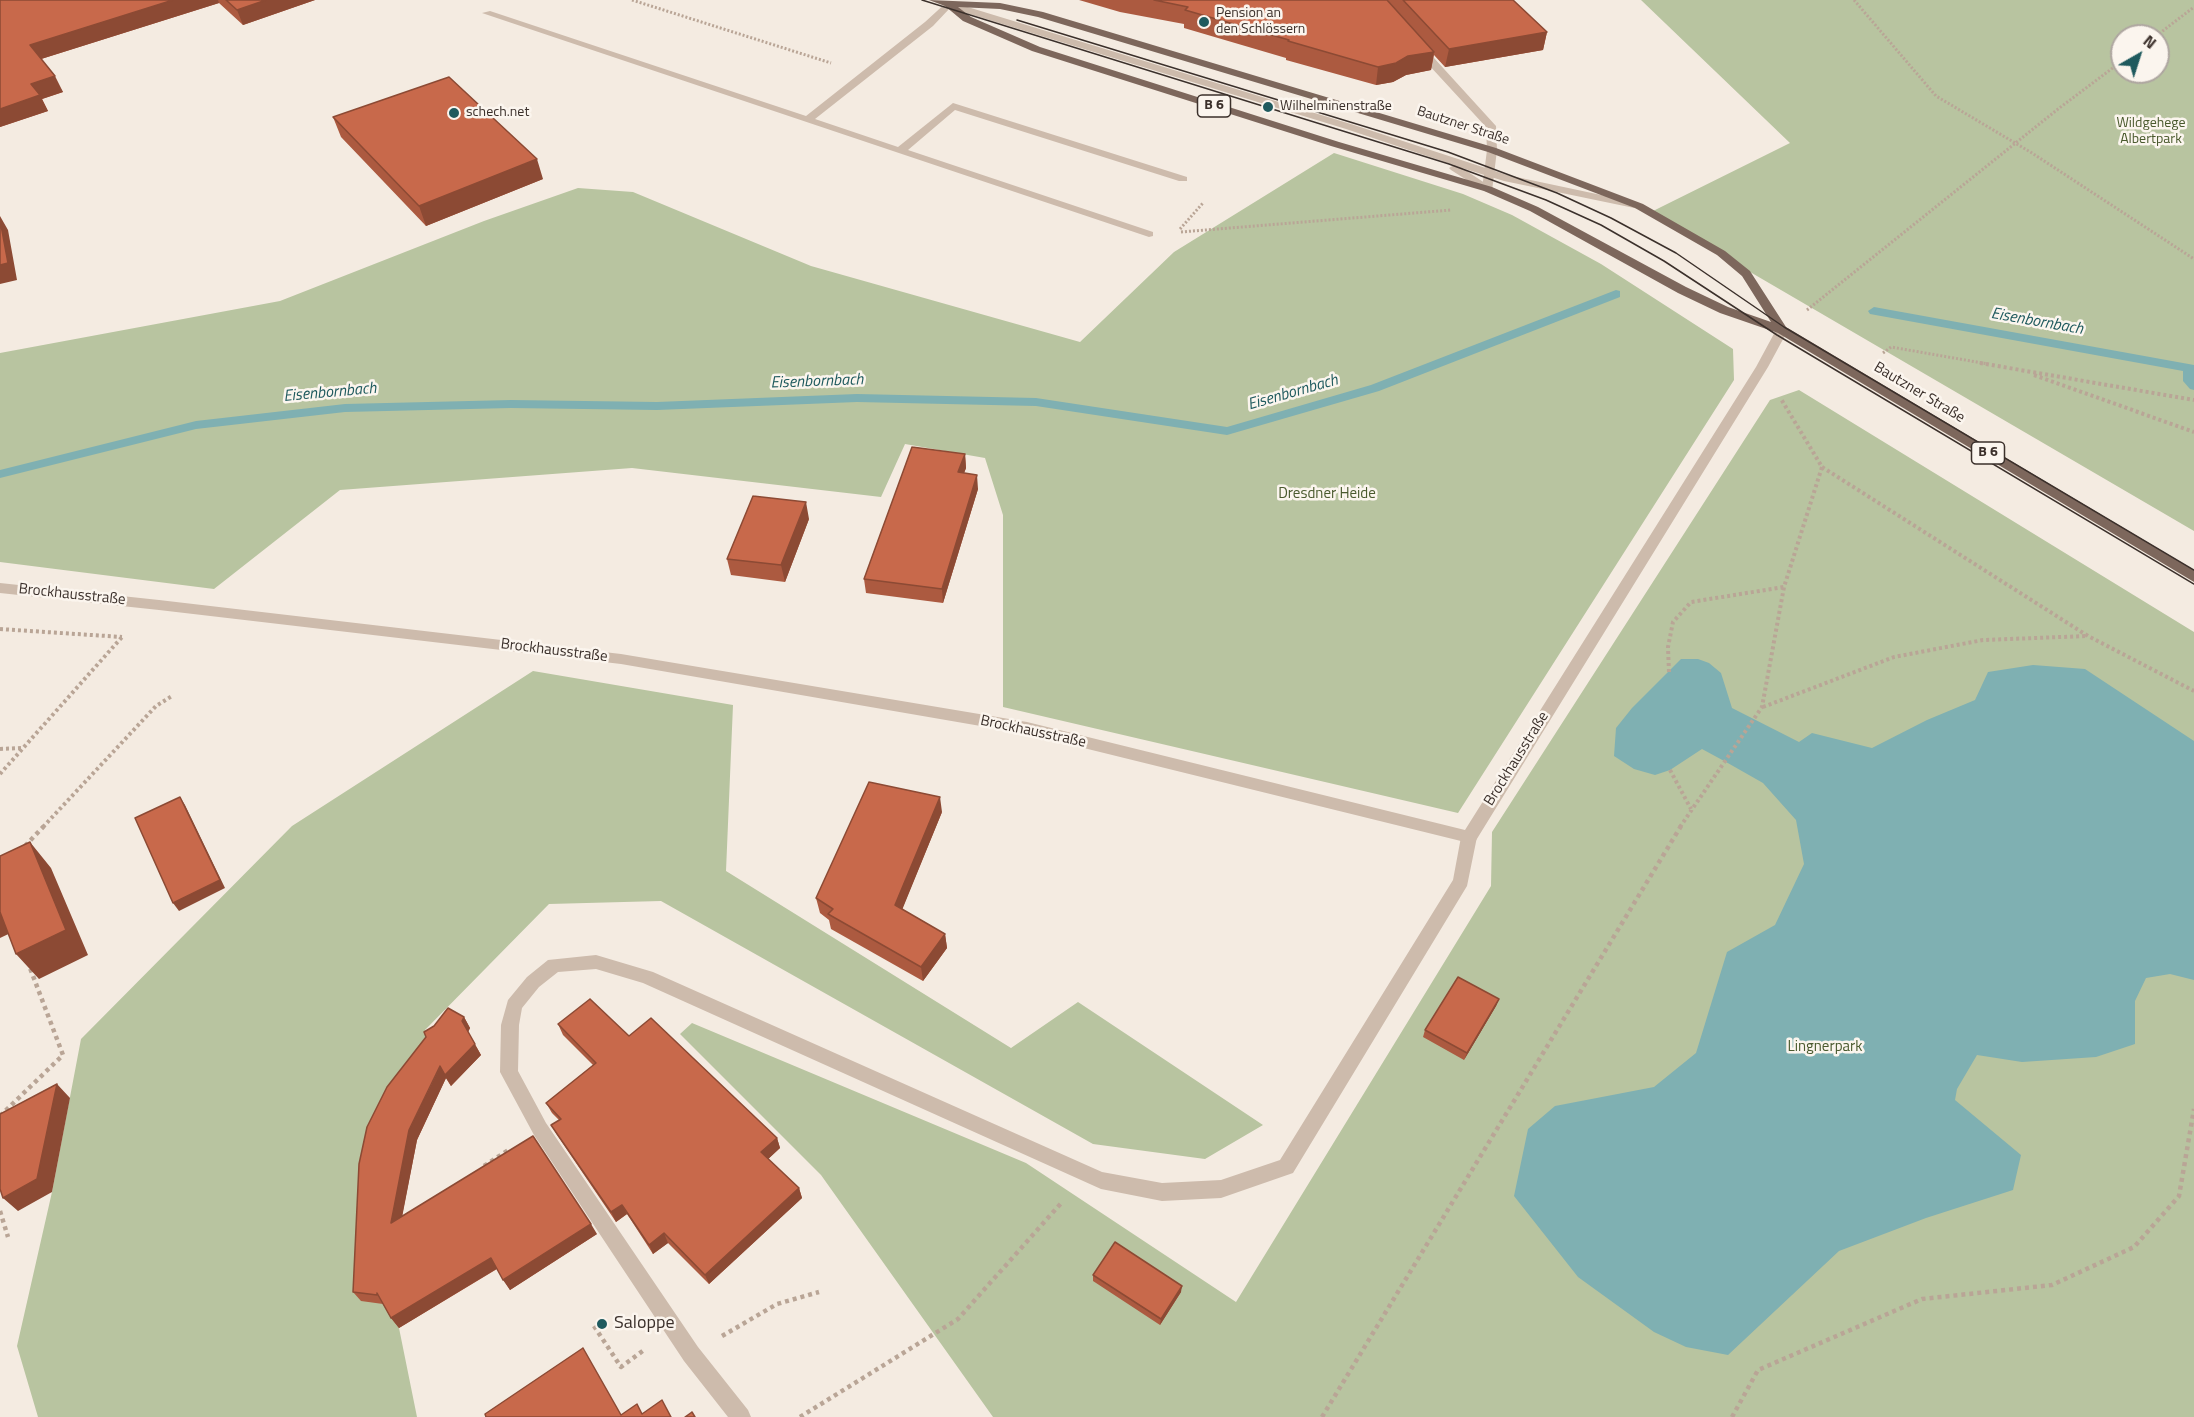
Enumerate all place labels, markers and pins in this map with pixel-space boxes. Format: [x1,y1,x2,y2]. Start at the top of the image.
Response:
place label: Pension an den Schlössern [1216,6,1305,38]
marker: Pension an den Schlössern [1197,15,1211,29]
place label: Wilhelminenstraße [1280,99,1392,115]
marker: Wilhelminenstraße [1261,100,1275,114]
place label: schech.net [466,105,529,121]
marker: schech.net [447,106,461,120]
place label: Saloppe [614,1313,674,1335]
marker: Saloppe [595,1317,609,1331]

